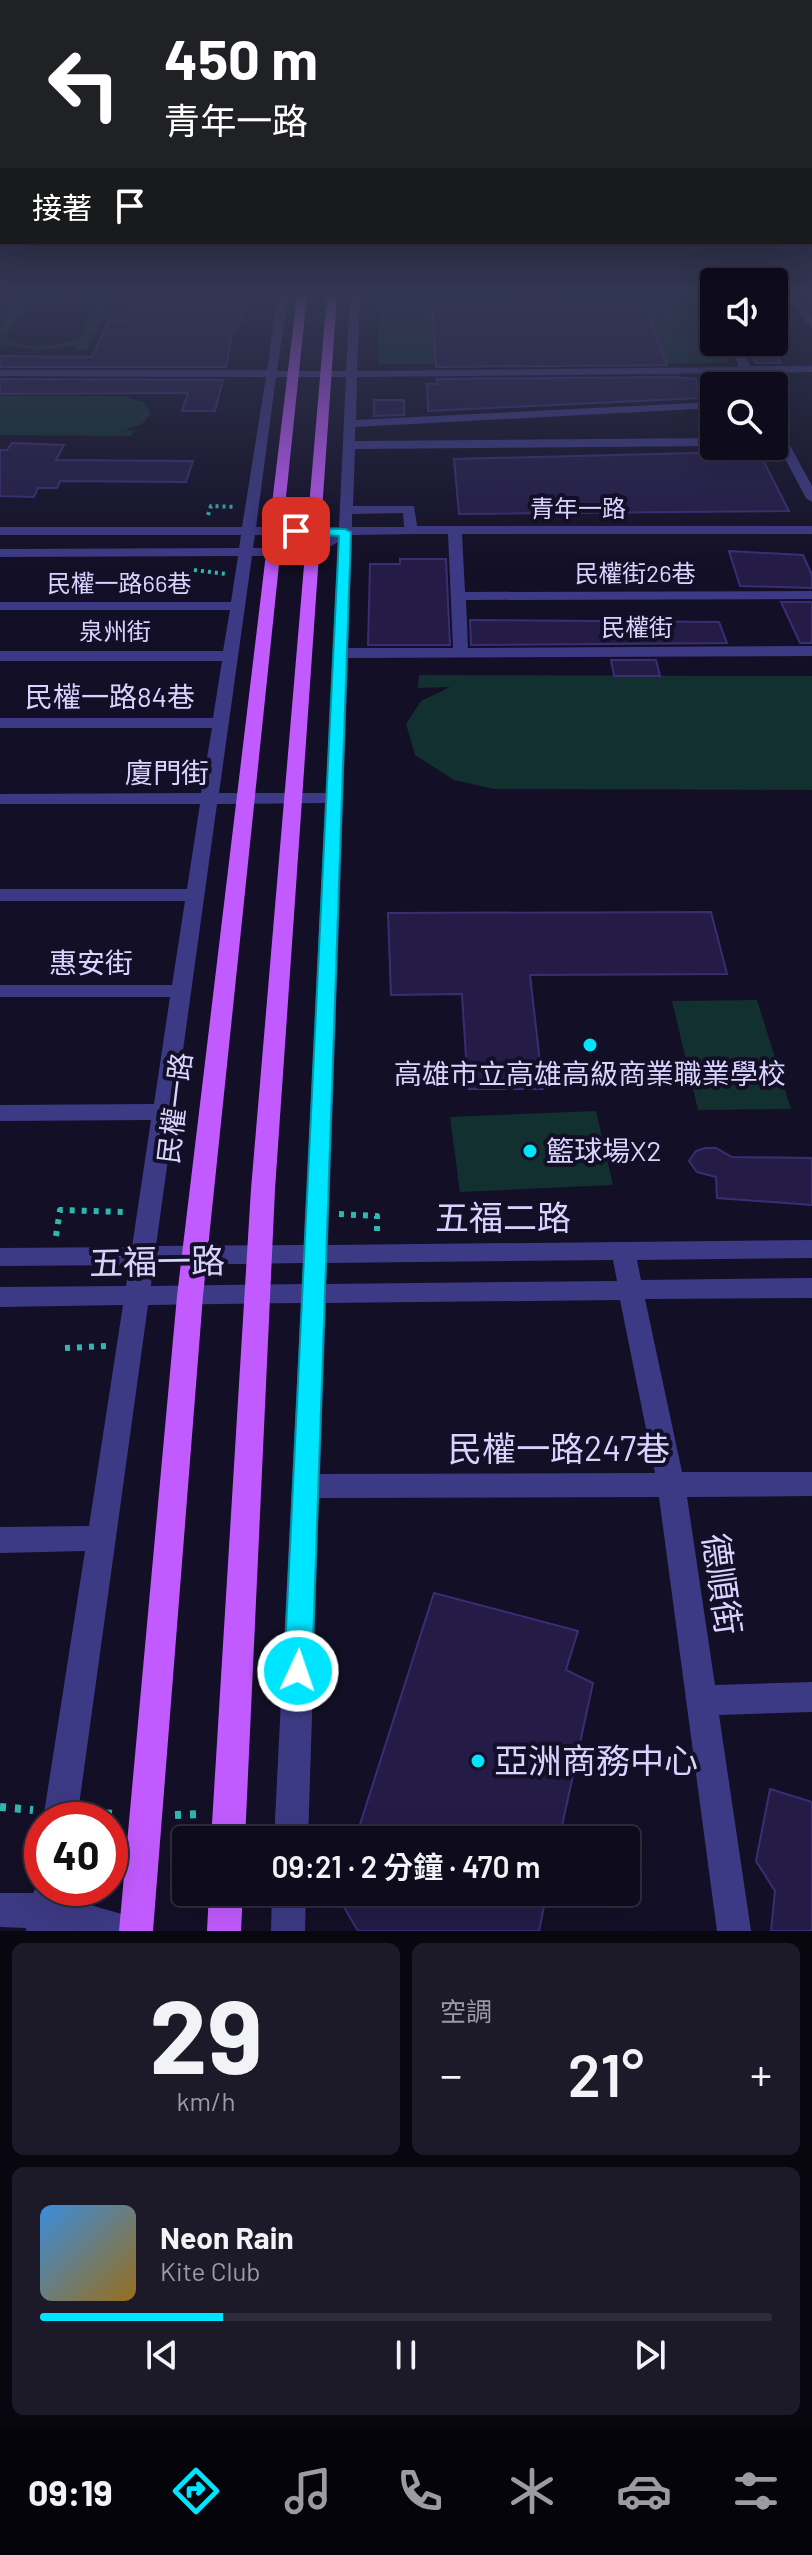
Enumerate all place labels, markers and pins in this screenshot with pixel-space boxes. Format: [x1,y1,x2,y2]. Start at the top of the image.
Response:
pin [262,497,330,565]
marker: 高雄市立高雄高級商業職業學校 [581,1036,599,1054]
place label: 高雄市立高雄高級商業職業學校 [394,1056,786,1090]
place label: 籃球場X2 [546,1133,662,1167]
marker: 籃球場X2 [521,1142,539,1160]
place label: 亞洲商務中心 [494,1739,698,1780]
marker: 亞洲商務中心 [469,1752,487,1770]

